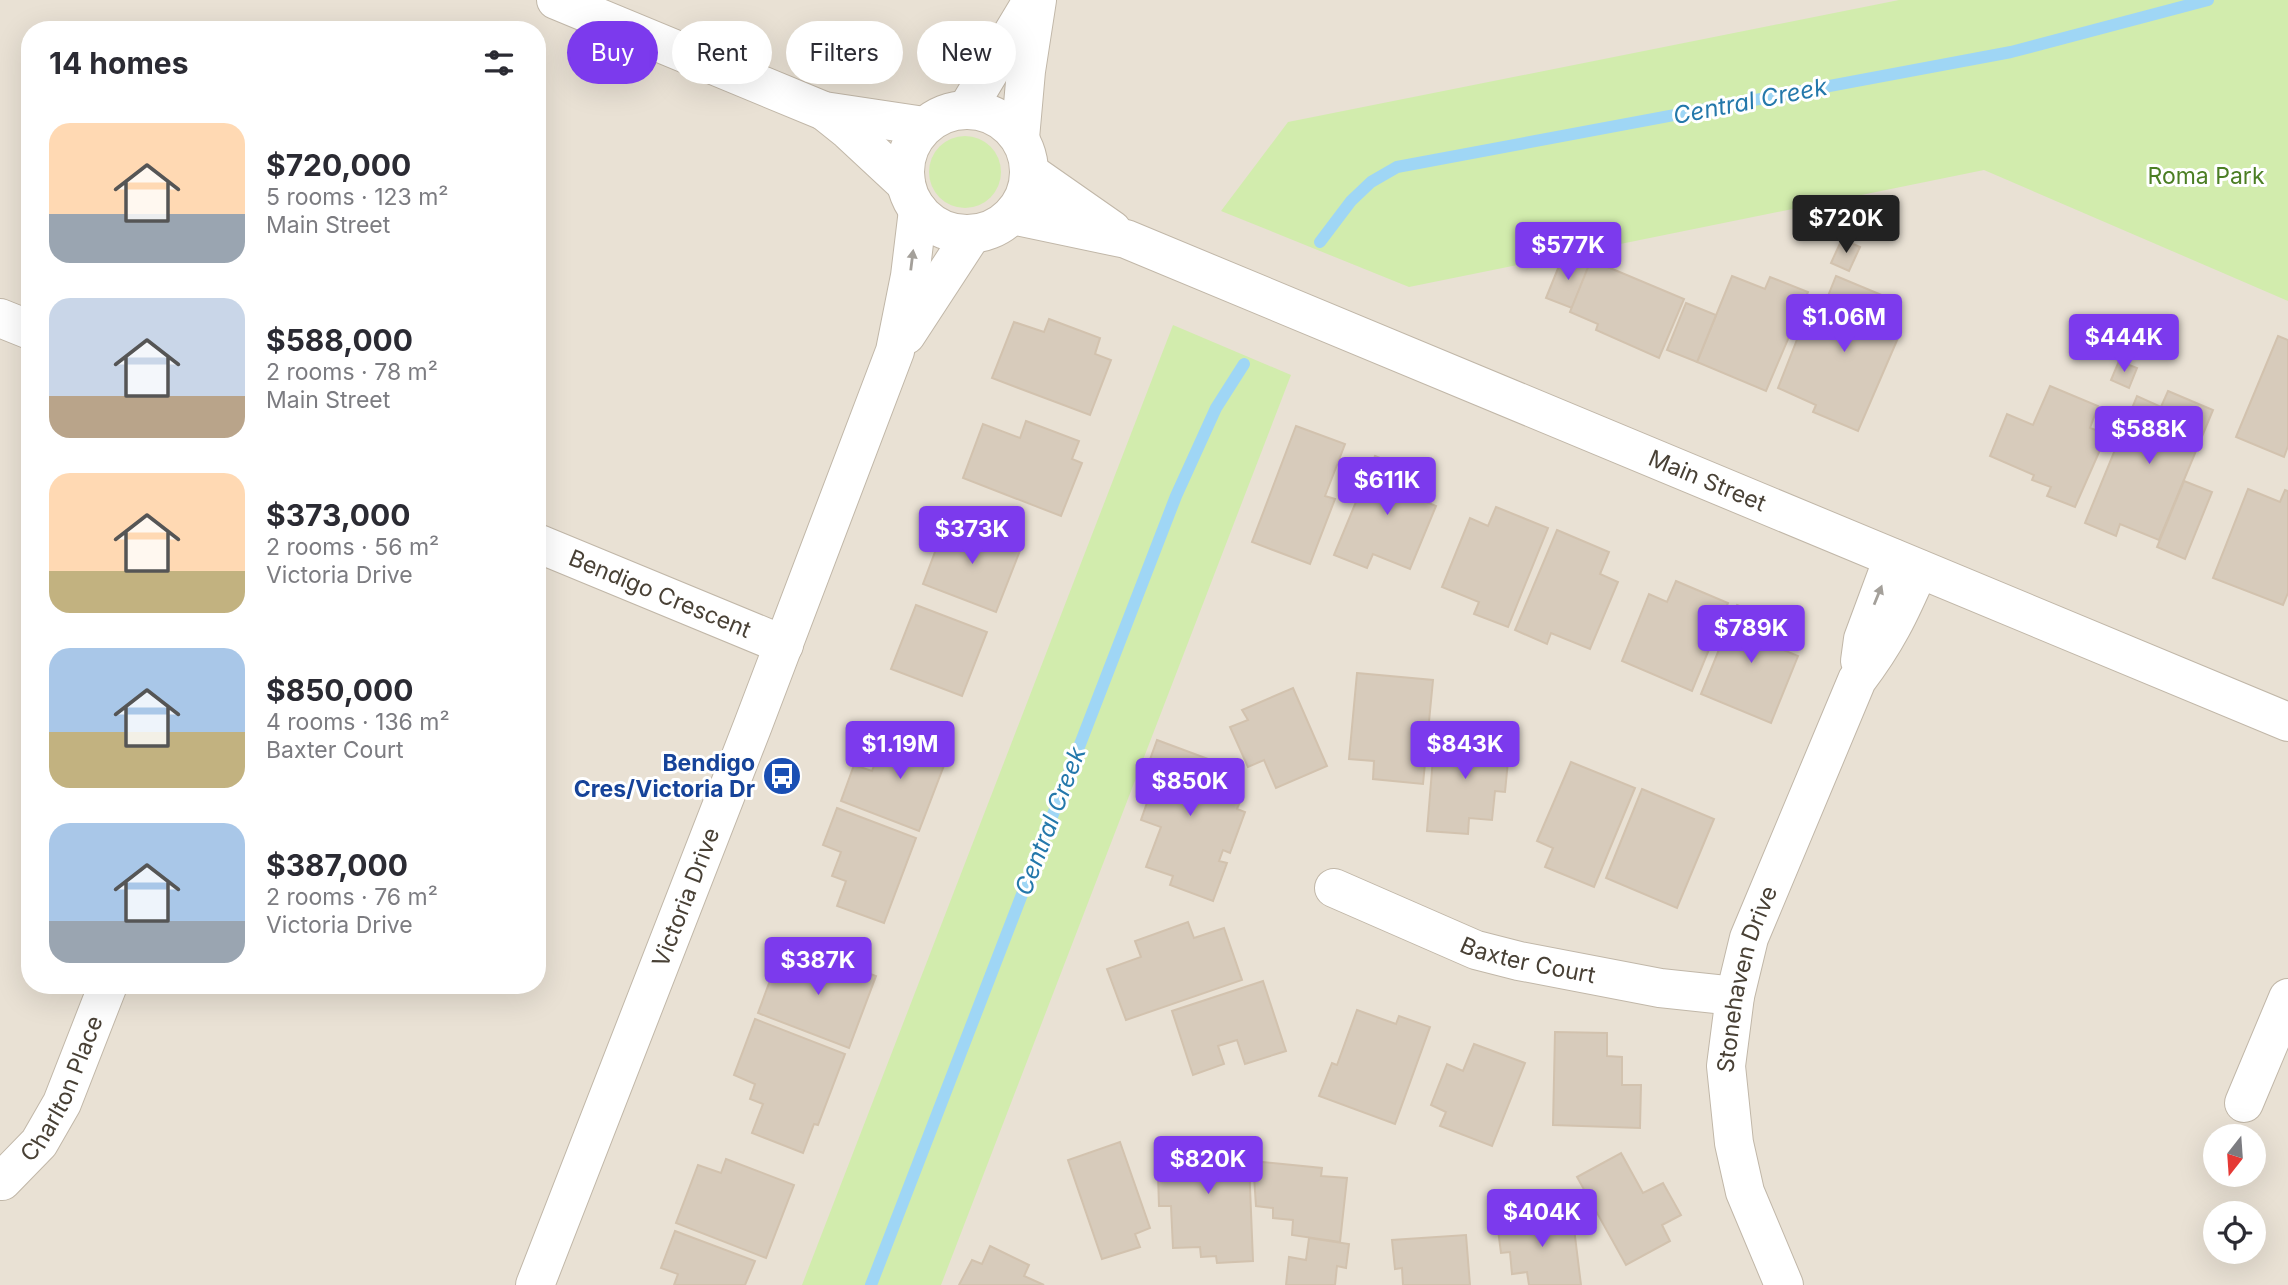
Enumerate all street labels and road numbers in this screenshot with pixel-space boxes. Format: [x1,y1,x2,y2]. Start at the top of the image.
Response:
street label: Main Street [1645,444,1770,518]
street label: Bendigo Crescent [565,544,756,644]
street label: Victoria Drive [646,824,726,971]
street label: Stonehaven Drive [1711,882,1783,1074]
street label: Baxter Court [1456,931,1598,989]
street label: Charlton Place [15,1012,109,1168]

